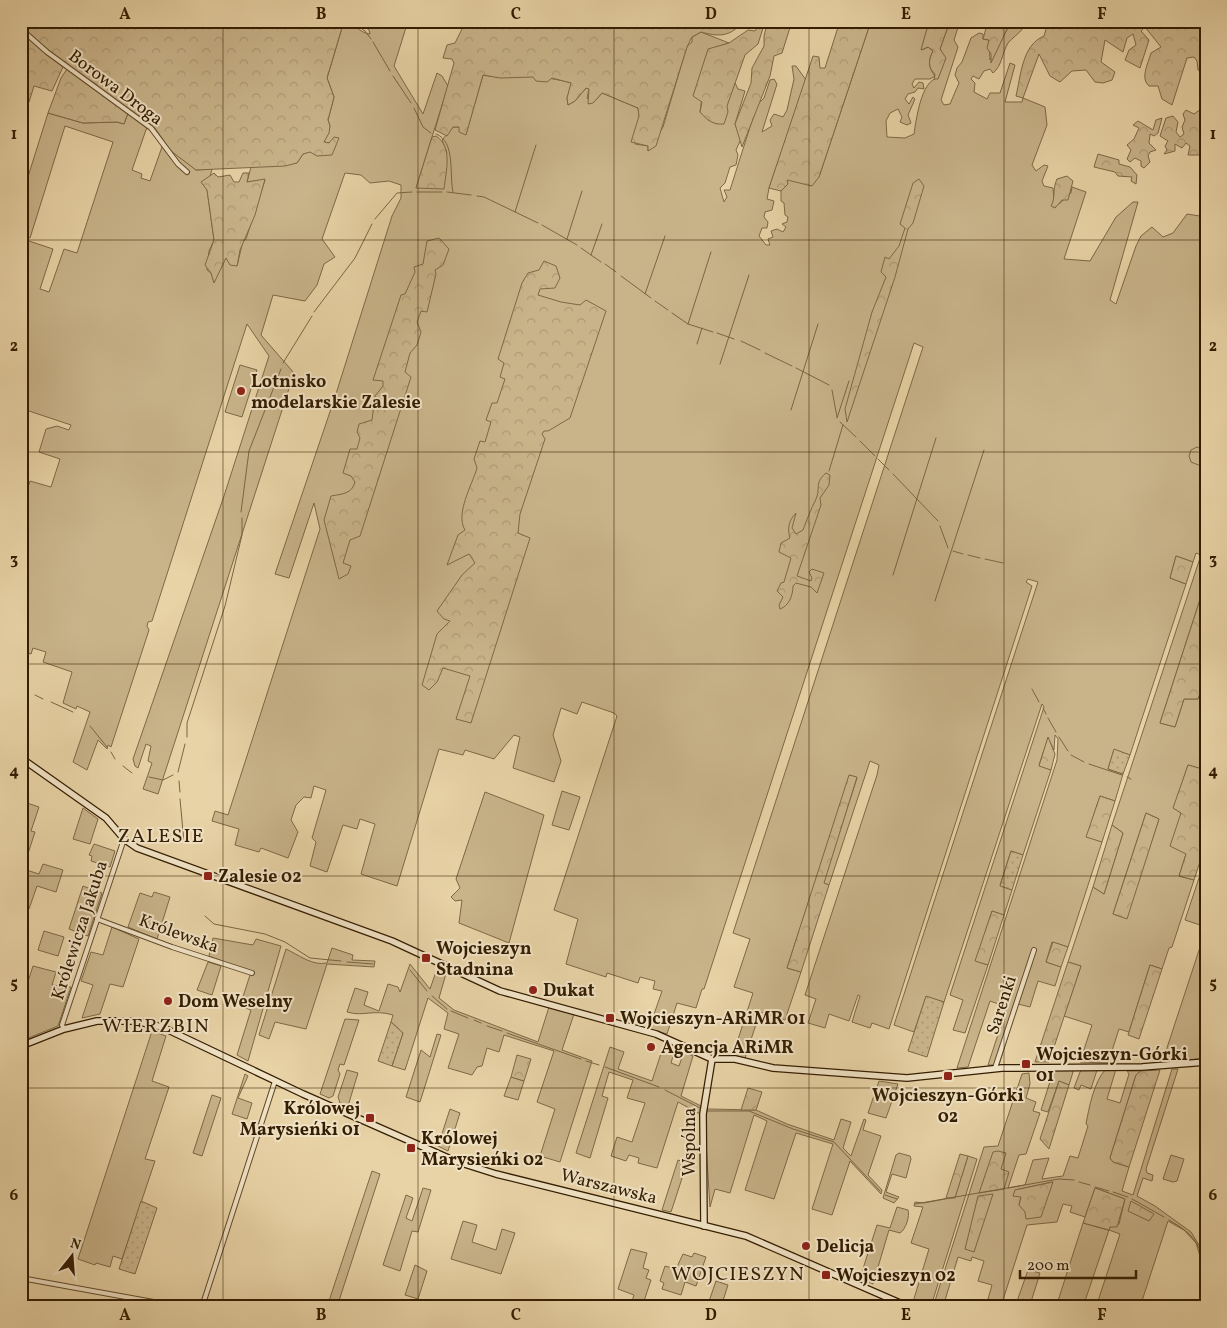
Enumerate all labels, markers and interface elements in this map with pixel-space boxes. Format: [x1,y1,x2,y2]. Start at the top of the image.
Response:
text: A [119,4,131,26]
text: B [316,4,327,26]
text: C [511,4,521,26]
text: D [705,4,717,26]
text: E [901,4,911,26]
text: F [1097,4,1107,26]
street label: Borowa Droga [63,44,168,132]
text: 1 [11,124,17,146]
text: 1 [1210,124,1216,146]
text: 2 [10,336,18,358]
text: 2 [1209,336,1217,358]
place label: Lotnisko modelarskie Zalesie [251,370,421,416]
marker: Lotnisko modelarskie Zalesie [235,385,247,397]
text: 3 [10,549,18,571]
text: 3 [1209,549,1217,571]
text: 4 [9,761,19,783]
text: 4 [1208,761,1218,783]
district label: ZALESIE [117,823,205,851]
street label: Królewicza Jakuba [46,857,115,1004]
place label: Zalesie 02 [218,865,302,890]
marker: Zalesie 02 [202,870,214,882]
street label: Królewska [135,908,222,960]
place label: Wojcieszyn Stadnina [436,937,532,983]
marker: Wojcieszyn Stadnina [420,952,432,964]
text: 5 [10,973,18,995]
street label: Sarenki [981,973,1024,1038]
text: 5 [1209,973,1217,995]
place label: Dukat [543,979,595,1004]
marker: Dukat [527,984,539,996]
place label: Dom Weselny [178,990,293,1015]
marker: Dom Weselny [162,995,174,1007]
place label: Wojcieszyn-ARiMR 01 [620,1007,805,1032]
marker: Wojcieszyn-ARiMR 01 [604,1012,616,1024]
district label: WIERZBIN [102,1013,210,1041]
place label: Agencja ARiMR [661,1036,794,1061]
marker: Agencja ARiMR [645,1041,657,1053]
place label: Wojcieszyn-Górki 01 [1036,1043,1188,1089]
marker: Wojcieszyn-Górki 01 [1020,1058,1032,1070]
marker: Wojcieszyn-Górki 02 [942,1070,954,1082]
place label: Wojcieszyn-Górki 02 [872,1084,1024,1130]
place label: Królowej Marysieńki 01 [240,1097,360,1143]
street label: Wspólna [678,1107,703,1177]
marker: Królowej Marysieńki 01 [364,1112,376,1124]
place label: Królowej Marysieńki 02 [421,1127,543,1173]
marker: Królowej Marysieńki 02 [405,1142,417,1154]
street label: Warszawska [558,1163,660,1212]
text: 6 [10,1185,19,1207]
text: 6 [1209,1185,1218,1207]
north arrow [48,1230,98,1280]
text: N [68,1234,83,1256]
place label: Delicja [816,1235,875,1260]
marker: Delicja [800,1240,812,1252]
scale bar [1020,1248,1136,1280]
text: 200 m [1027,1256,1070,1277]
district label: WOJCIESZYN [671,1261,805,1289]
place label: Wojcieszyn 02 [836,1264,956,1289]
marker: Wojcieszyn 02 [820,1269,832,1281]
text: A [119,1305,131,1327]
text: B [316,1305,327,1327]
text: C [511,1305,521,1327]
text: D [705,1305,717,1327]
text: E [901,1305,911,1327]
text: F [1097,1305,1107,1327]

